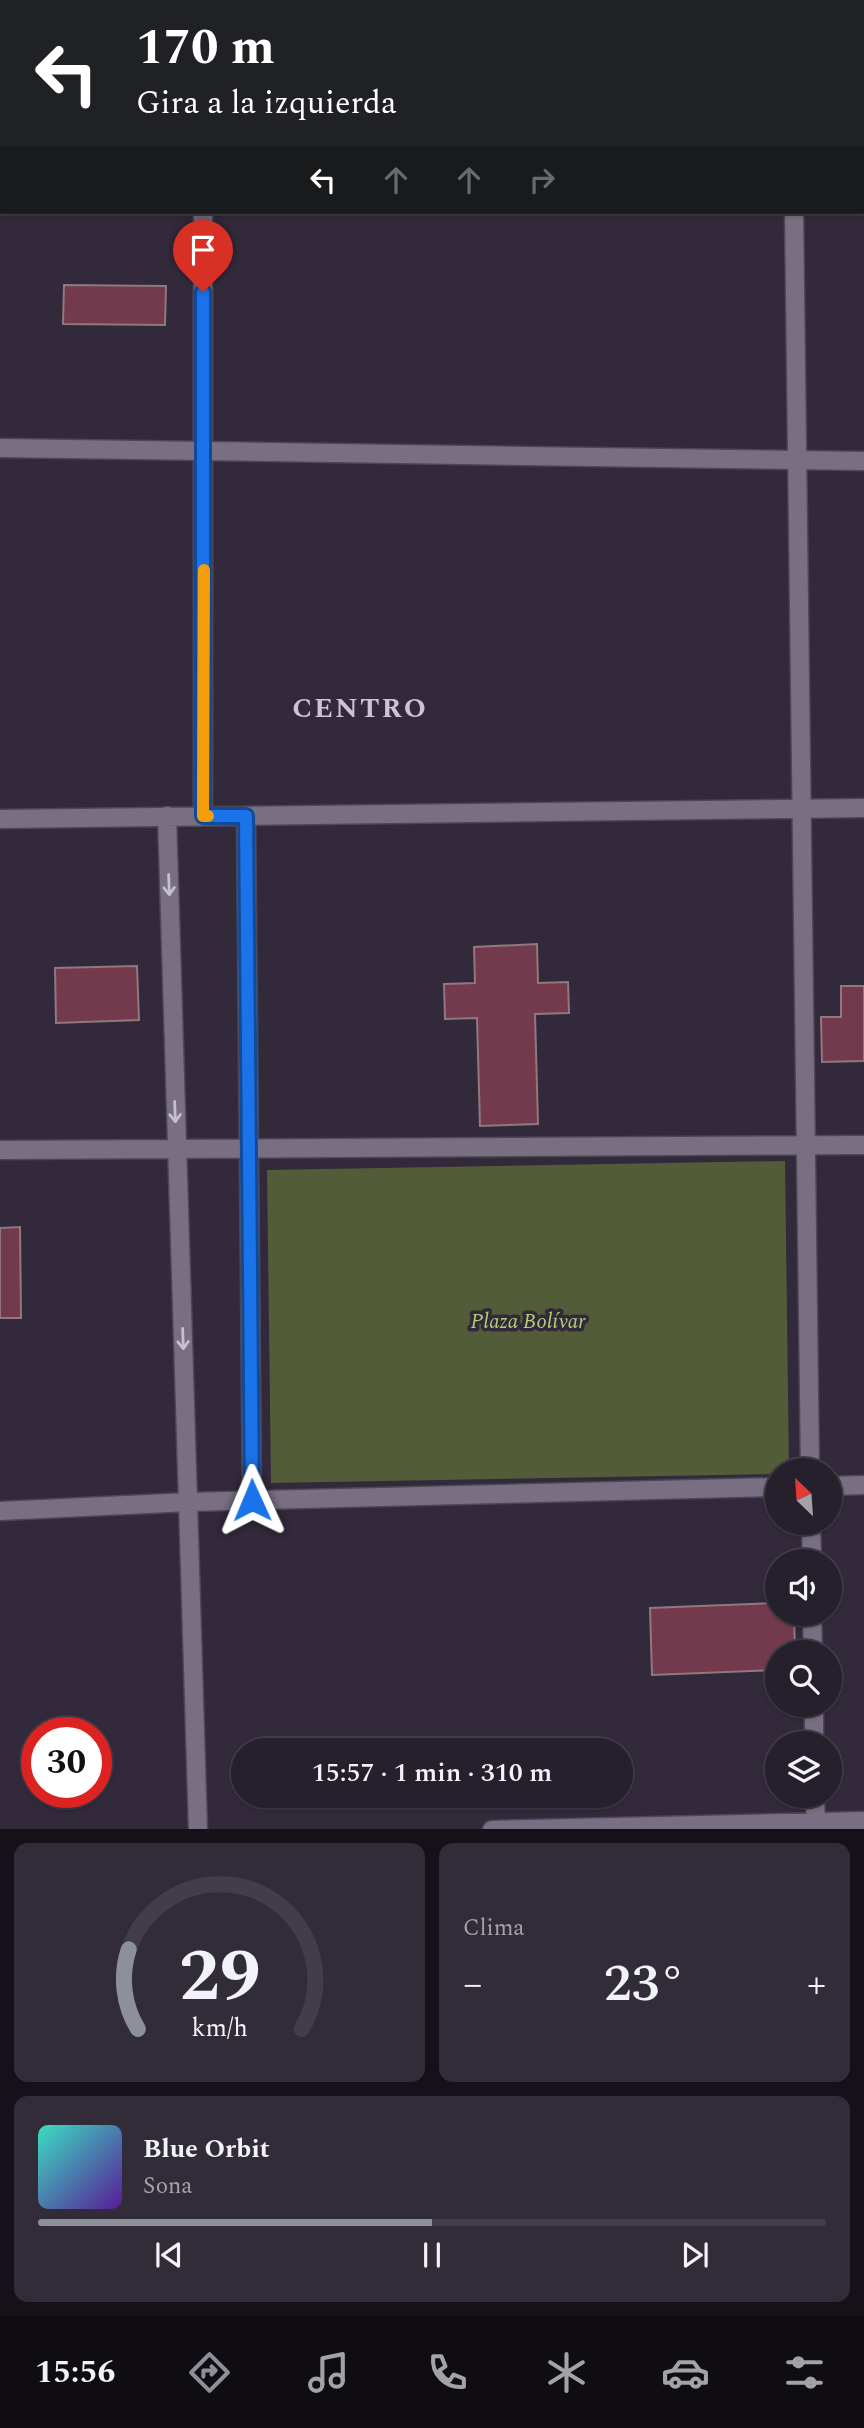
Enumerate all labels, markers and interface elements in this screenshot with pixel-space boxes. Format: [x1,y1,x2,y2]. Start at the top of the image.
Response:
text: 170 m [136,11,275,86]
icon: left [21,28,112,119]
text: Gira a la izquierda [136,79,397,128]
icon: left [304,161,342,199]
icon: ahead [377,161,415,199]
icon: ahead [450,161,488,199]
icon: right [523,161,561,199]
pin [173,220,233,292]
icon: arrive [184,231,222,269]
district label: CENTRO [292,687,428,730]
one-way arrow [162,873,175,896]
one-way arrow [168,1100,182,1123]
park label: Plaza Bolívar [471,1306,586,1338]
one-way arrow [177,1328,190,1351]
north arrow [765,1458,842,1535]
map controls [765,1458,842,1808]
position arrow [215,1463,289,1537]
button: sound [765,1549,842,1626]
button: search [765,1640,842,1717]
speed limit sign: 30 [21,1717,112,1808]
button: layers [765,1731,842,1808]
text: 15:57 · 1 min · 310 m [312,1753,552,1793]
text: Clima [463,1911,525,1946]
text: 29 [179,1922,260,2033]
text: 23° [604,1945,685,2024]
text: − [463,1956,482,2014]
text: + [807,1956,826,2014]
text: km/h [191,2009,248,2047]
text: Blue Orbit [143,2129,270,2169]
text: Sona [143,2169,193,2204]
icon: previous [150,2236,188,2274]
icon: pause [413,2236,451,2274]
icon: next [676,2236,714,2274]
text: 15:56 [35,2348,115,2397]
icon: directions [185,2348,234,2397]
icon: music [304,2348,353,2397]
icon: phone [423,2348,472,2397]
icon: climate [542,2348,591,2397]
icon: car [661,2348,710,2397]
icon: filters [780,2348,829,2397]

